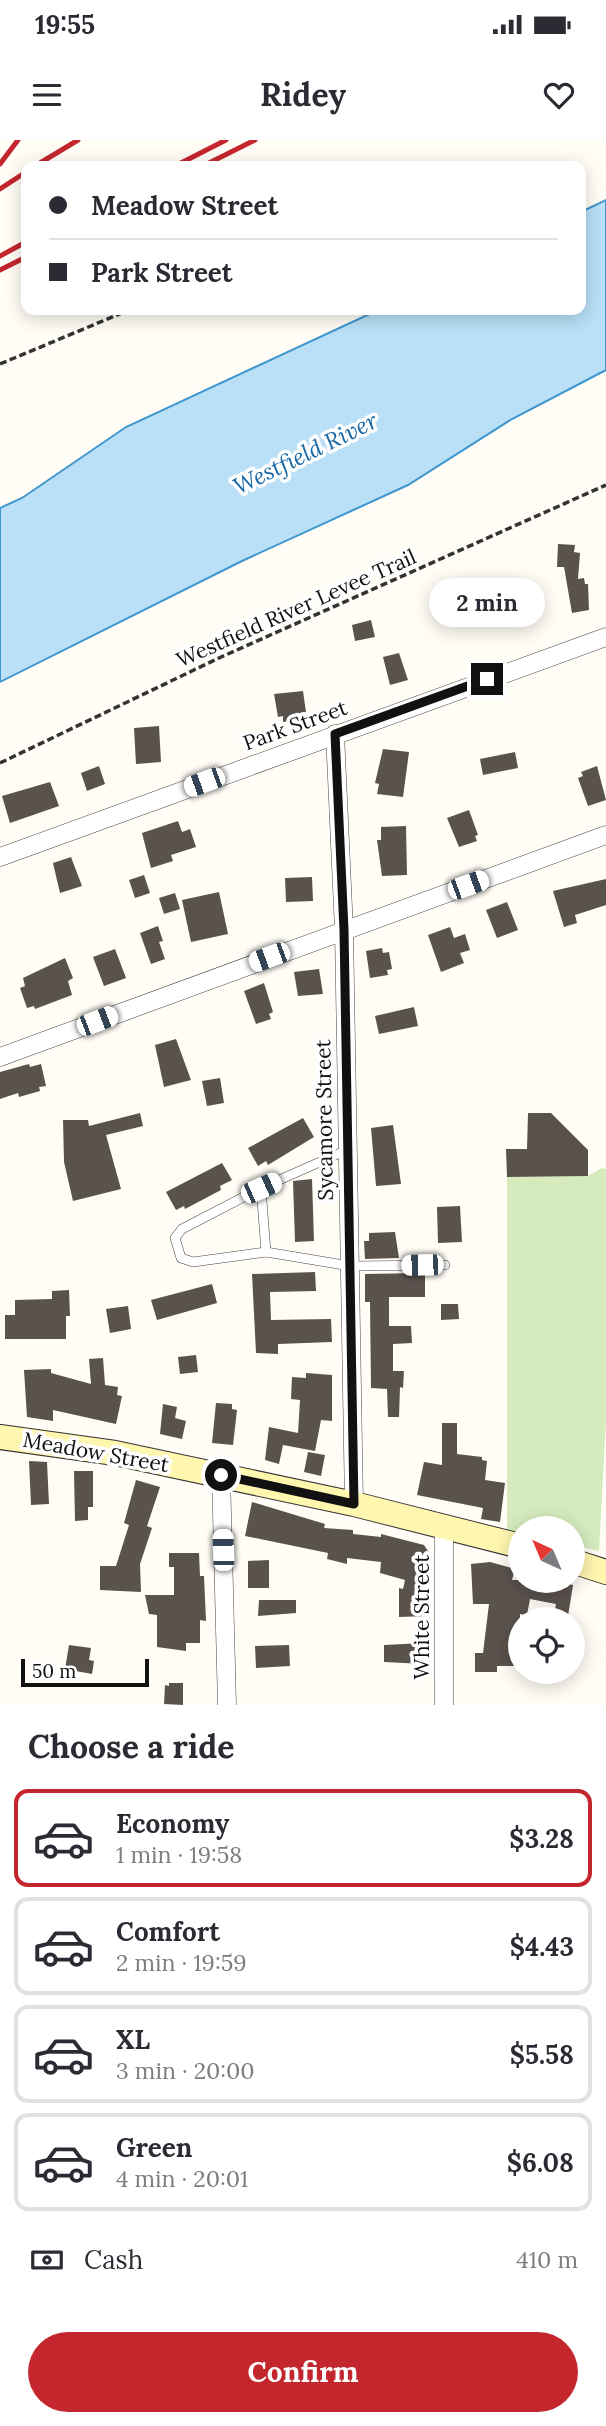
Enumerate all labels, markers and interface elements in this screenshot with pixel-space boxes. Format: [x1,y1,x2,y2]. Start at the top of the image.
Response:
text: 19:55 [35,8,95,41]
text: Ridey [260,74,346,115]
icon: menu [28,76,66,114]
icon: heart [540,76,578,114]
text: Meadow Street [91,189,278,222]
text: Park Street [91,256,233,289]
water label: Westfield River [228,405,382,500]
street label: Westfield River Levee Trail [172,543,420,673]
callout: 2 min [429,578,545,626]
text: 2 min [456,588,518,617]
route end [471,663,503,695]
street label: Park Street [239,693,352,756]
car [181,765,228,799]
car [445,868,492,902]
car [246,940,293,974]
car [74,1004,121,1038]
street label: Sycamore Street [309,1038,339,1201]
car [238,1170,285,1206]
car [401,1254,444,1276]
street label: Meadow Street [21,1426,172,1478]
route start [205,1459,237,1491]
north arrow [508,1516,584,1592]
map controls [508,1516,585,1684]
car [212,1529,235,1571]
street label: White Street [408,1554,435,1679]
button: locate [508,1607,585,1684]
scale bar [21,1656,149,1688]
text: 50 m [32,1659,76,1683]
text: Choose a ride [28,1726,235,1767]
icon: car [32,1807,95,1870]
text: Economy [116,1807,229,1840]
text: $3.28 [509,1822,574,1855]
text: 1 min · 19:58 [116,1840,242,1869]
icon: car [32,1915,95,1978]
text: Comfort [116,1915,220,1948]
text: $4.43 [510,1930,574,1963]
text: 2 min · 19:59 [116,1948,246,1977]
icon: car [32,2023,95,2086]
text: XL [116,2023,150,2056]
text: $5.58 [510,2038,574,2071]
text: 3 min · 20:00 [116,2056,255,2085]
icon: car [32,2131,95,2194]
text: Green [116,2131,192,2164]
text: $6.08 [507,2146,574,2179]
text: 4 min · 20:01 [116,2164,248,2193]
icon: cash [28,2241,66,2279]
text: Cash [84,2243,143,2276]
text: 410 m [516,2245,578,2274]
button: Confirm [28,2332,578,2412]

